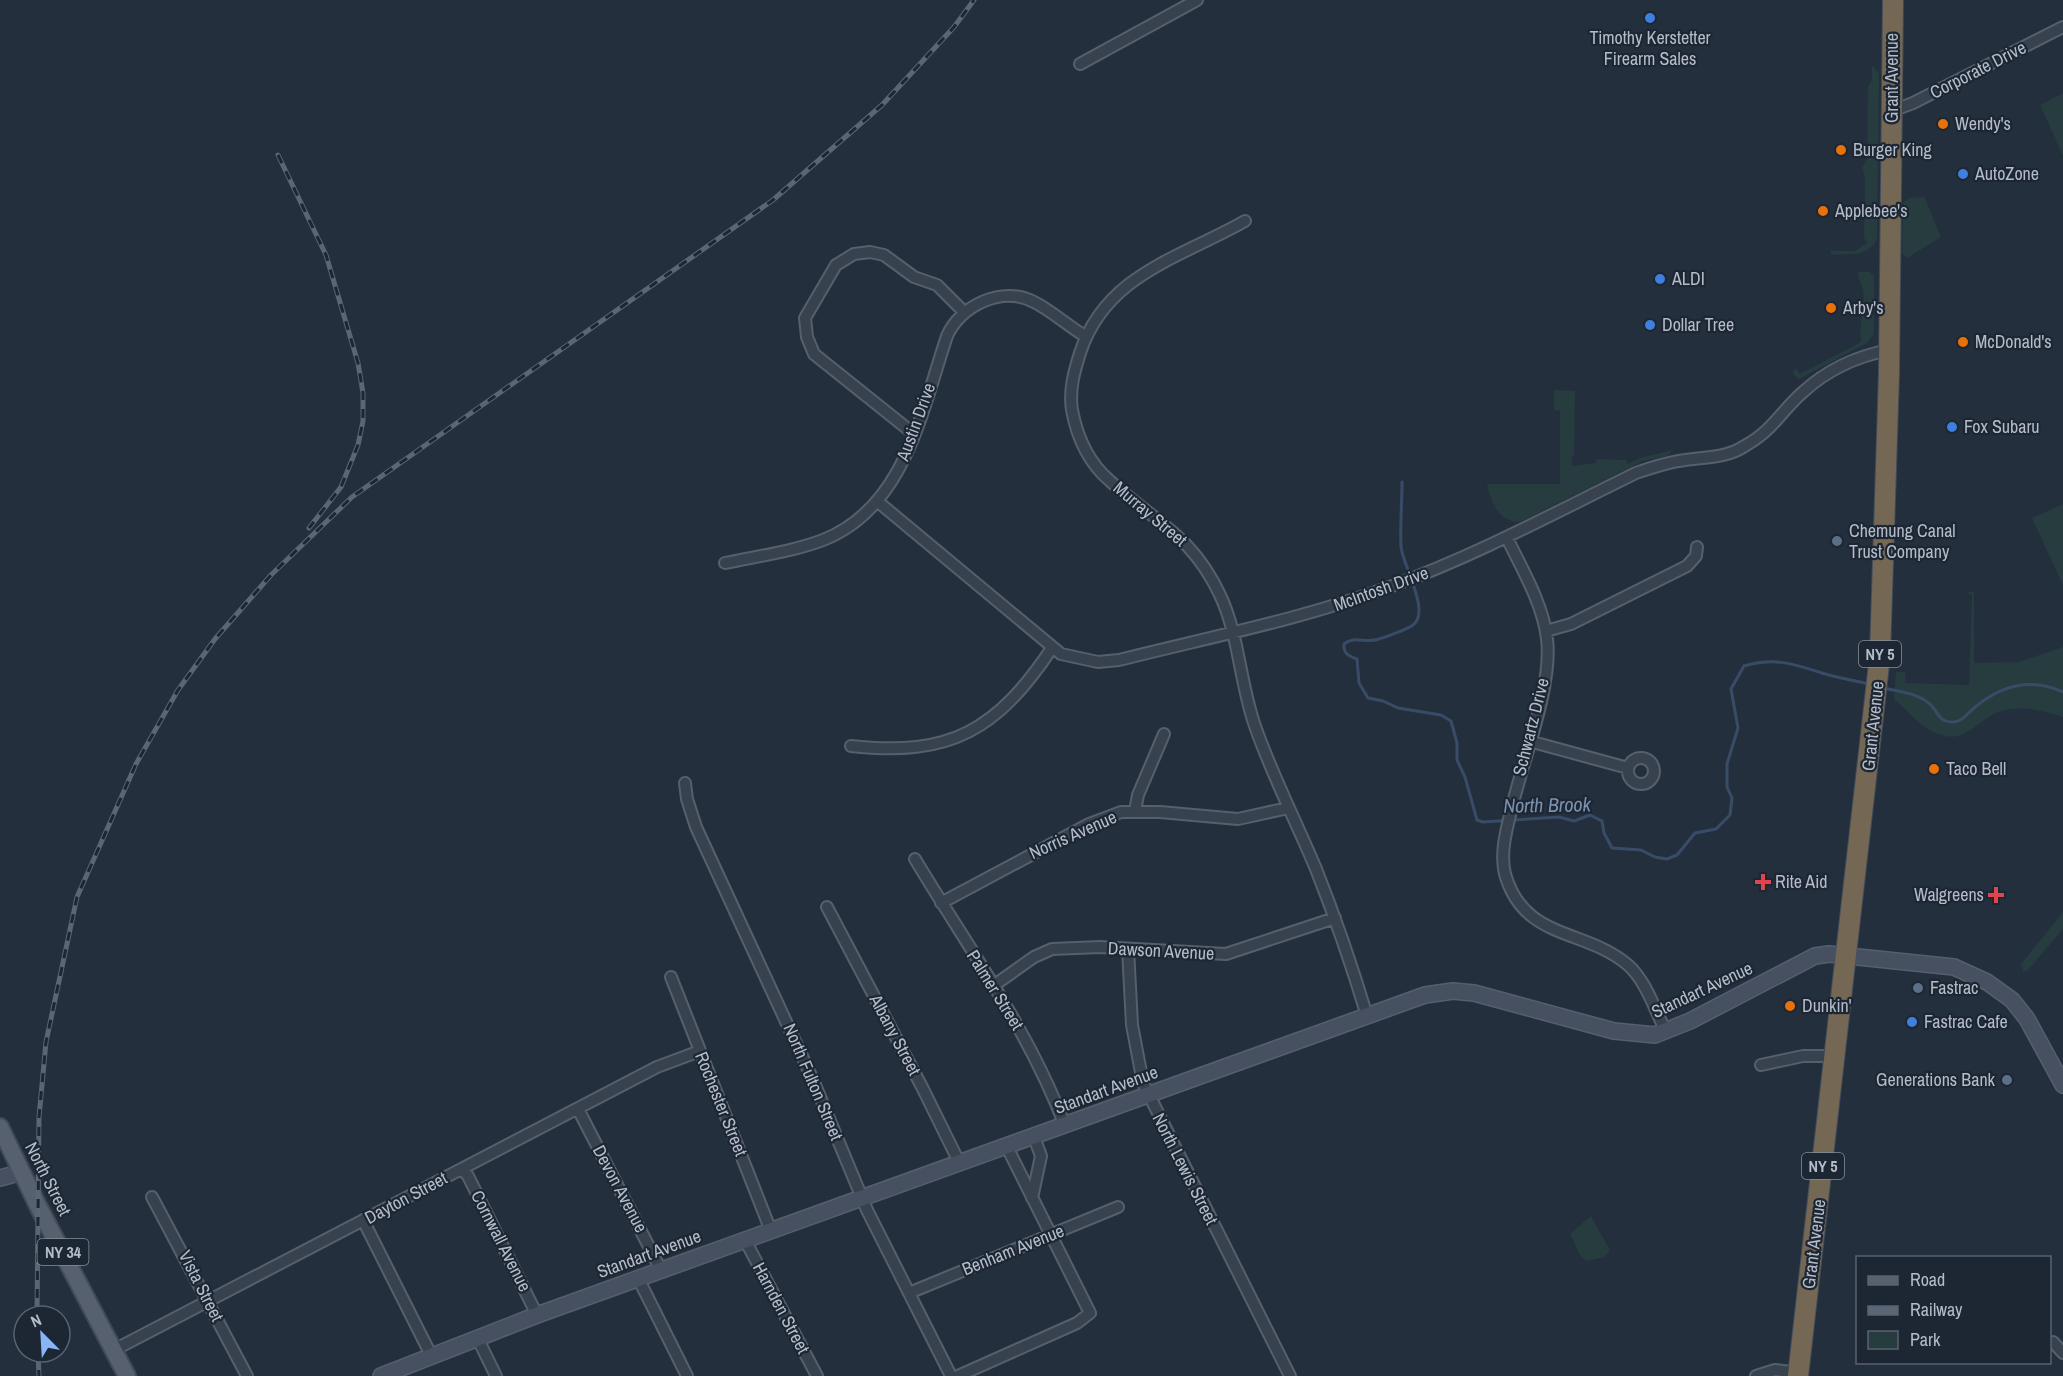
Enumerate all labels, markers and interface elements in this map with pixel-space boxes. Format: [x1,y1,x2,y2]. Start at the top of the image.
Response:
marker: Timothy Kerstetter Firearm Sales [1643,11,1657,25]
place label: Timothy Kerstetter Firearm Sales [1589,25,1711,71]
street label: Grant Avenue [1879,33,1904,123]
street label: Corporate Drive [1925,35,2030,105]
place label: Wendy's [1955,111,2011,136]
marker: Wendy's [1936,117,1950,131]
place label: Burger King [1853,137,1933,162]
marker: Burger King [1834,143,1848,157]
place label: AutoZone [1974,161,2039,186]
marker: AutoZone [1956,167,1970,181]
place label: Applebee's [1834,198,1908,223]
marker: Applebee's [1816,204,1830,218]
place label: ALDI [1671,266,1705,291]
marker: ALDI [1653,272,1667,286]
place label: Arby's [1842,295,1884,320]
marker: Arby's [1824,301,1838,315]
place label: Dollar Tree [1662,312,1734,337]
marker: Dollar Tree [1643,318,1657,332]
place label: McDonald's [1975,329,2052,354]
marker: McDonald's [1956,335,1970,349]
street label: Austin Drive [890,379,941,465]
place label: Fox Subaru [1964,414,2040,439]
marker: Fox Subaru [1945,420,1959,434]
street label: Murray Street [1108,475,1193,552]
place label: Chemung Canal Trust Company [1849,518,1956,564]
marker: Chemung Canal Trust Company [1830,534,1844,548]
street label: McIntosh Drive [1330,560,1432,617]
road number: NY 5 [1859,641,1901,667]
street label: Schwartz Drive [1506,675,1555,778]
street label: Grant Avenue [1855,680,1890,772]
place label: Taco Bell [1946,756,2006,781]
marker: Taco Bell [1927,762,1941,776]
water label: North Brook [1503,790,1592,819]
street label: Norris Avenue [1025,804,1120,865]
place label: Rite Aid [1775,869,1828,894]
marker: Rite Aid [1756,875,1770,889]
place label: Walgreens [1914,882,1984,907]
marker: Walgreens [1989,888,2003,902]
street label: Dawson Avenue [1107,935,1215,966]
street label: Palmer Street [961,945,1030,1035]
street label: Standart Avenue [1647,955,1756,1024]
place label: Fastrac [1930,975,1979,1000]
marker: Fastrac [1911,981,1925,995]
street label: Albany Street [863,989,927,1080]
place label: Dunkin' [1802,993,1852,1018]
marker: Dunkin' [1783,999,1797,1013]
place label: Fastrac Cafe [1924,1009,2008,1034]
marker: Fastrac Cafe [1905,1015,1919,1029]
street label: North Fulton Street [778,1020,849,1144]
street label: Rochester Street [689,1048,754,1160]
street label: Standart Avenue [1050,1059,1161,1120]
place label: Generations Bank [1876,1067,1996,1092]
marker: Generations Bank [2000,1073,2014,1087]
street label: North Lewis Street [1147,1109,1224,1229]
street label: North Street [19,1138,78,1220]
street label: Devon Avenue [587,1141,654,1237]
road number: NY 5 [1802,1153,1844,1179]
street label: Dayton Street [360,1165,451,1230]
street label: Cornwall Avenue [465,1186,538,1296]
street label: Grant Avenue [1796,1198,1831,1290]
street label: Benham Avenue [958,1218,1068,1281]
street label: Standart Avenue [593,1223,704,1284]
road number: NY 34 [38,1239,88,1265]
street label: Vista Street [173,1246,230,1326]
legend [1856,1256,2051,1364]
street label: Harnden Street [747,1258,816,1358]
text: Road [1910,1267,1945,1292]
text: Railway [1910,1297,1963,1322]
north arrow [12,1304,72,1364]
text: N [27,1308,45,1332]
text: Park [1910,1327,1941,1352]

